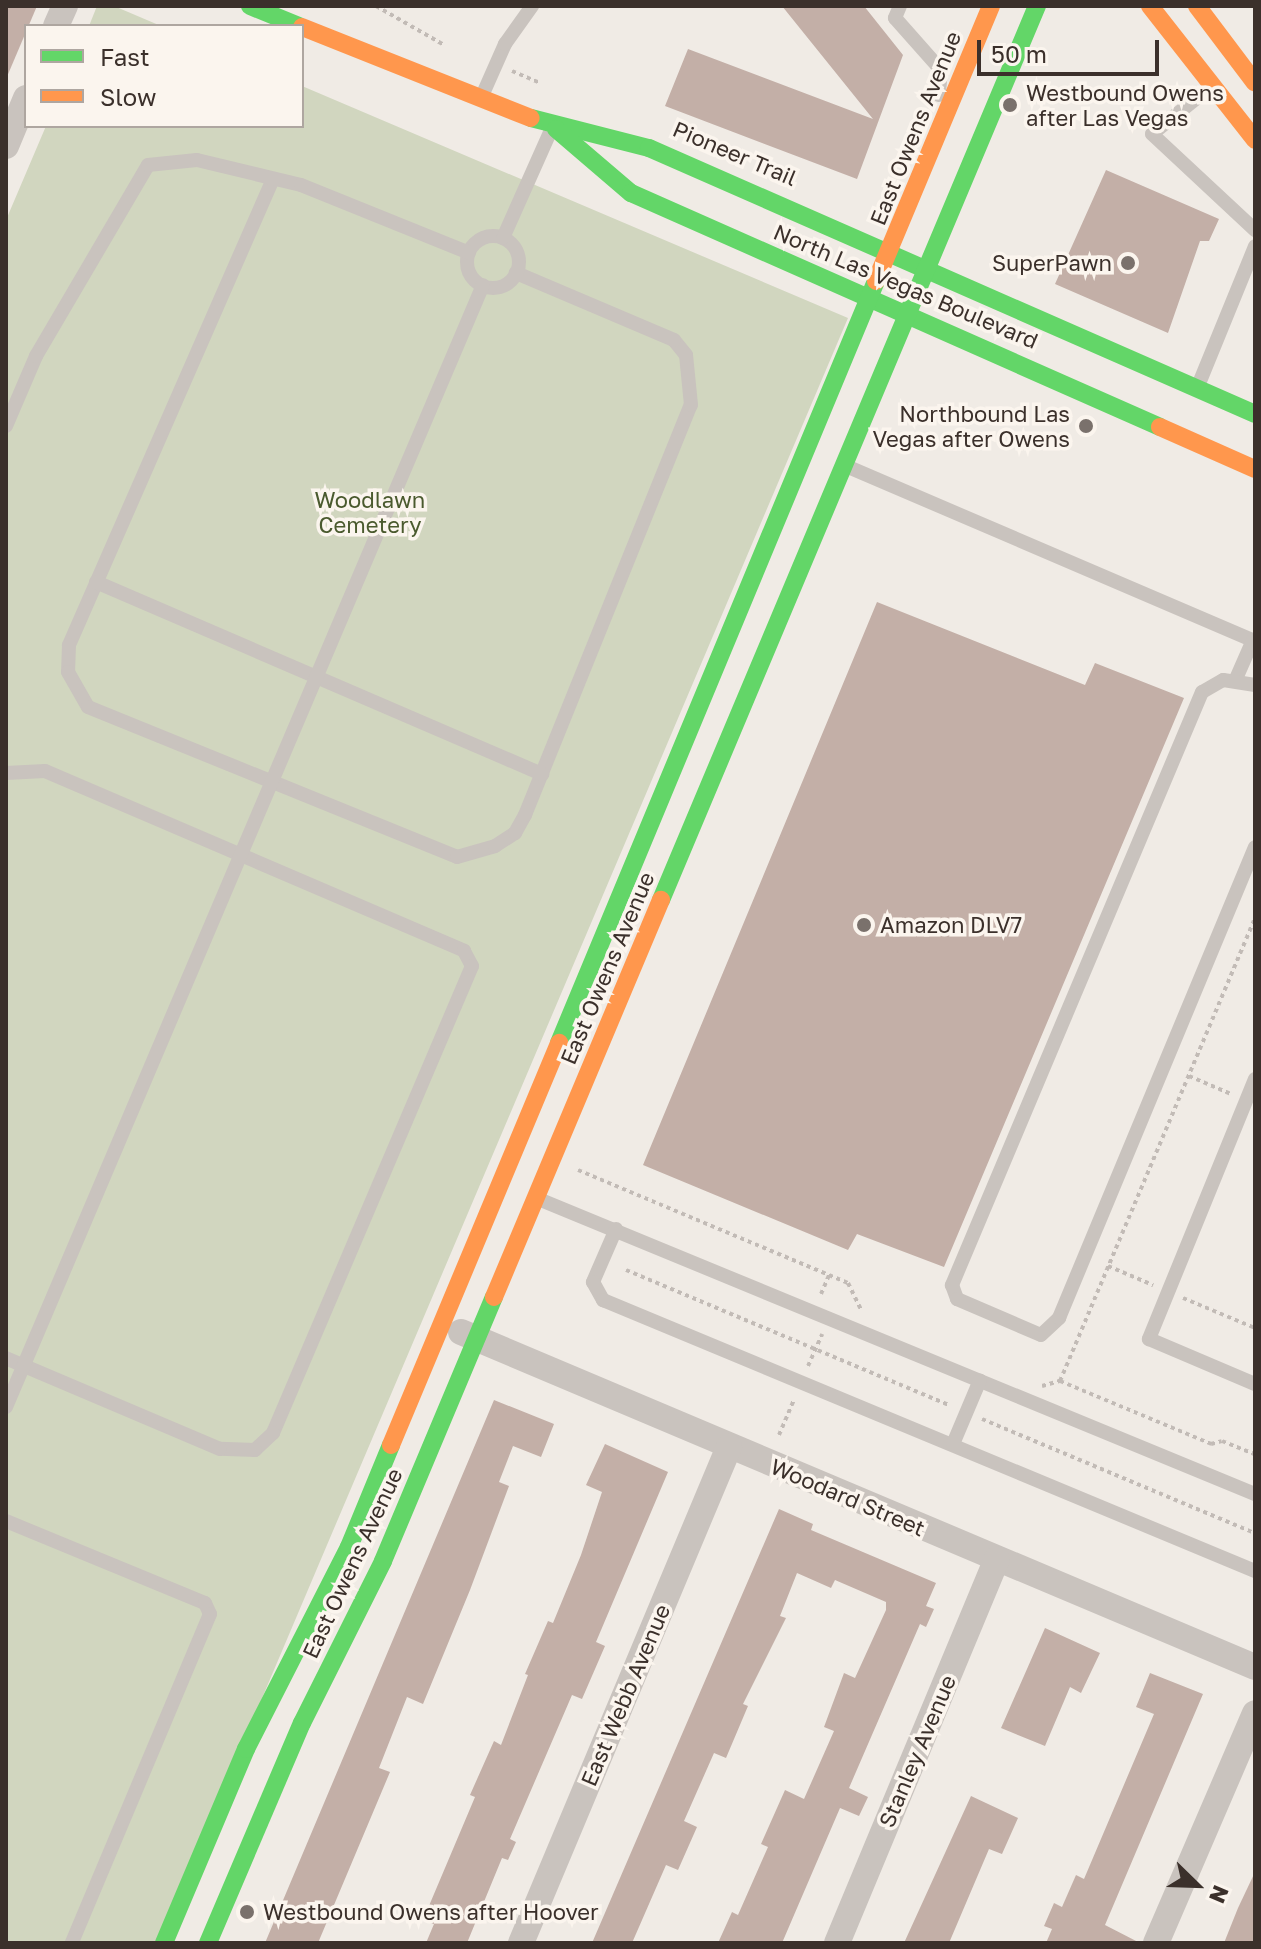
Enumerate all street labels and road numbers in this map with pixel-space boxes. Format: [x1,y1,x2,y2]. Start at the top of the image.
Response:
street label: East Owens Avenue [864,27,966,229]
street label: Pioneer Trail [669,115,801,191]
street label: North Las Vegas Boulevard [770,218,1042,354]
street label: East Owens Avenue [554,868,660,1068]
street label: Woodard Street [767,1453,929,1541]
street label: East Owens Avenue [296,1464,408,1662]
street label: East Webb Avenue [575,1600,675,1790]
street label: Stanley Avenue [873,1671,961,1831]

